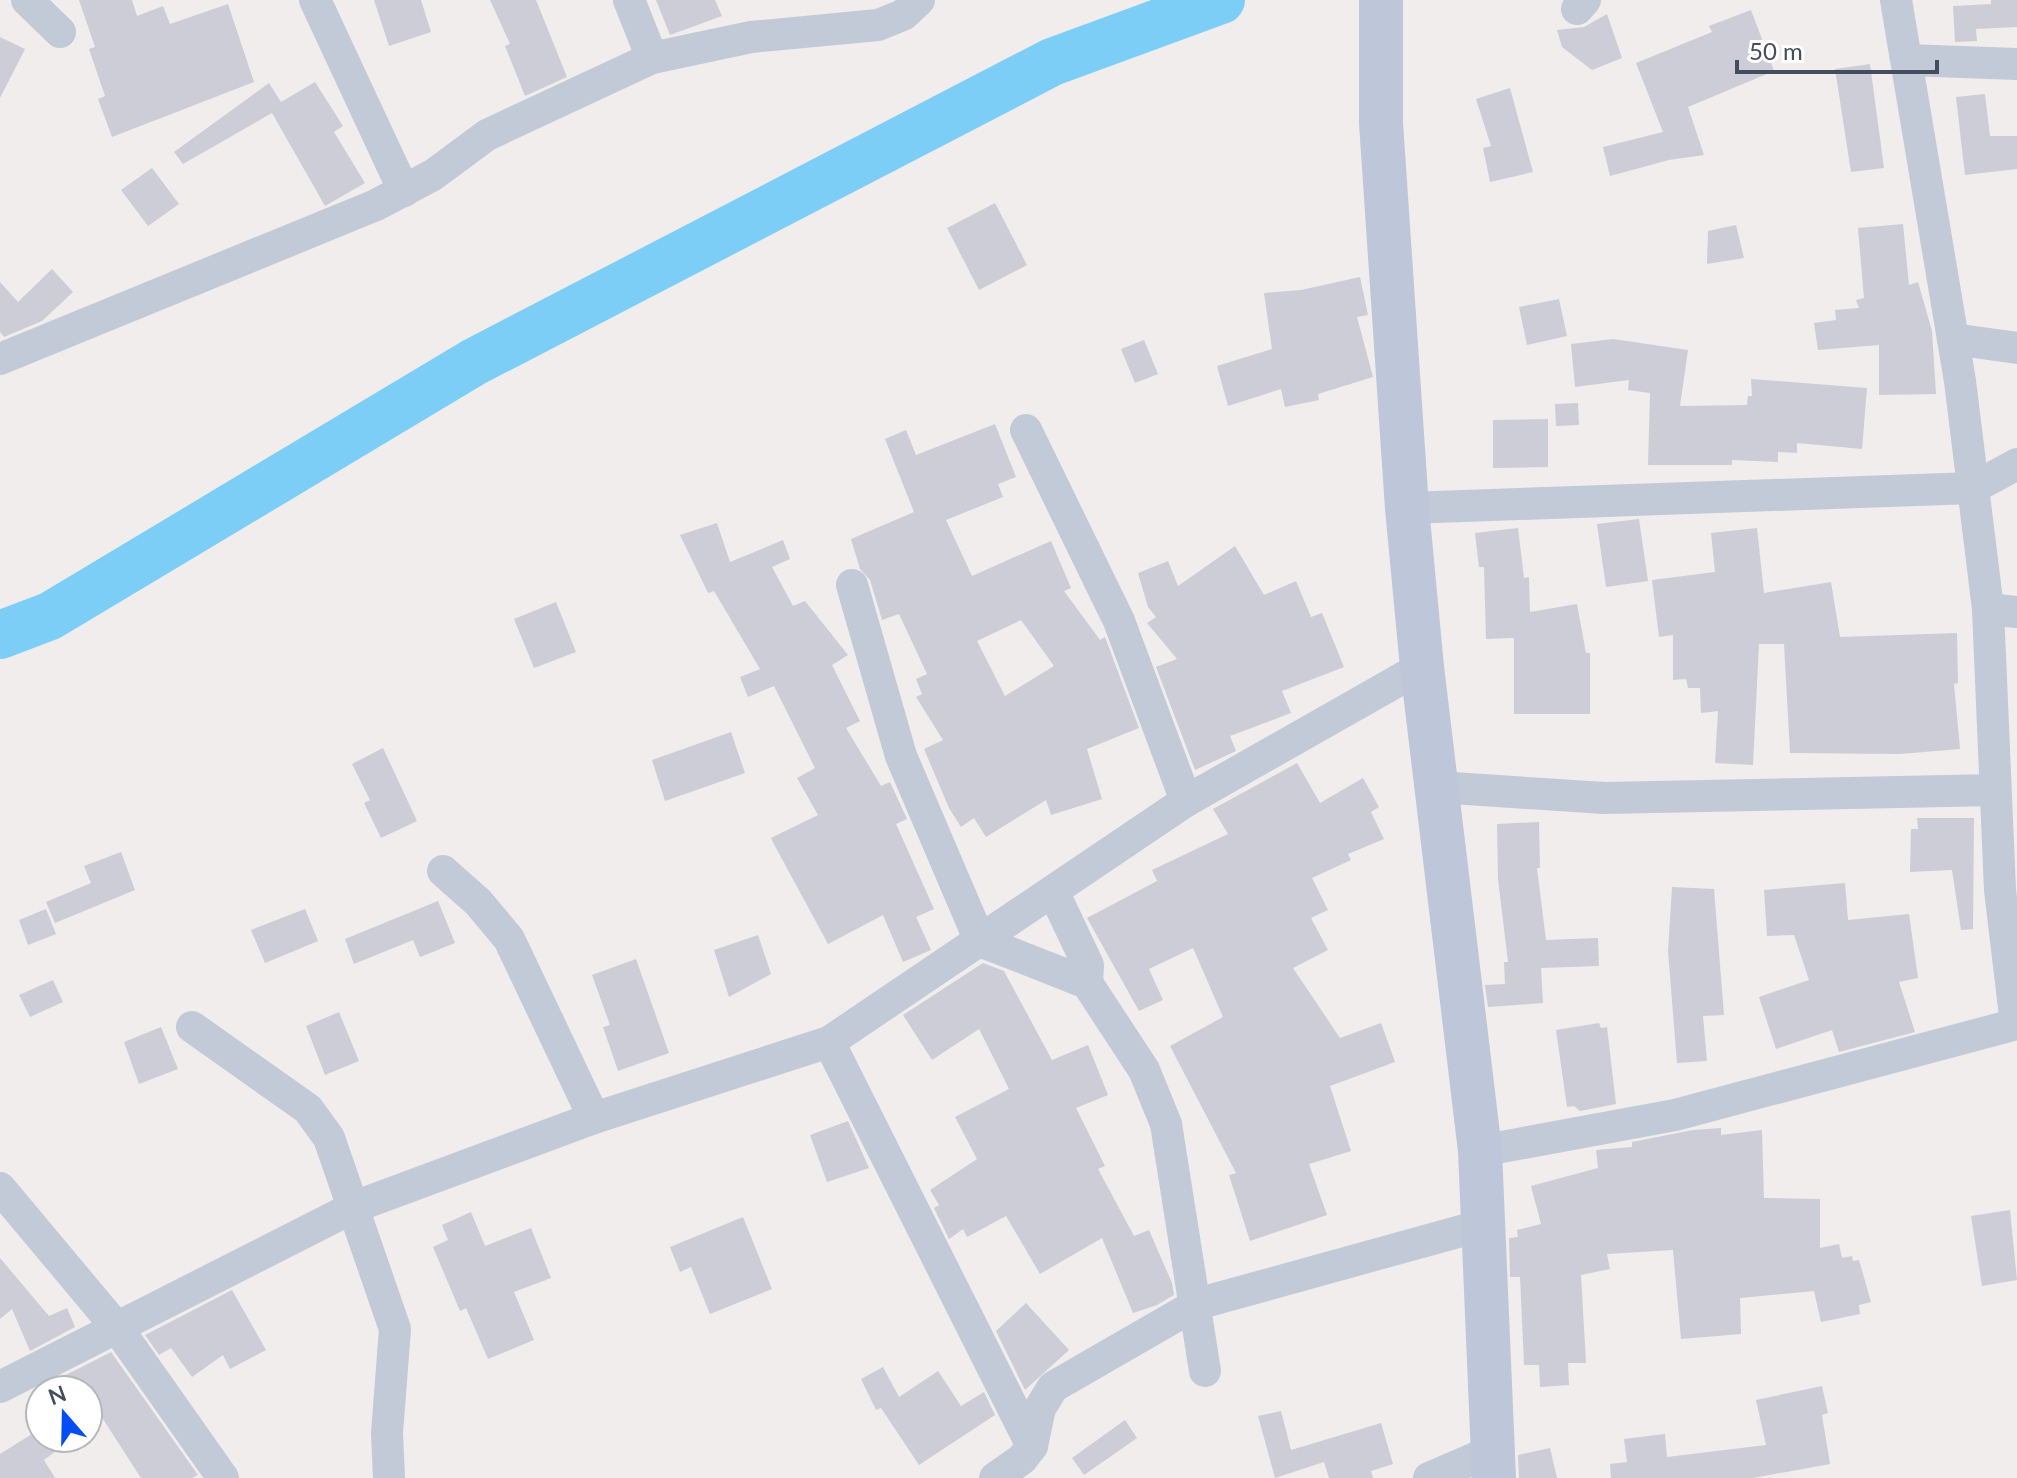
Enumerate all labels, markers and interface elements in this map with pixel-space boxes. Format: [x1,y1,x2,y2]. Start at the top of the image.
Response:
scale bar [1737,24,1937,74]
text: 50 m [1749,36,1803,65]
north arrow [24,1374,104,1454]
text: N [44,1379,70,1410]

